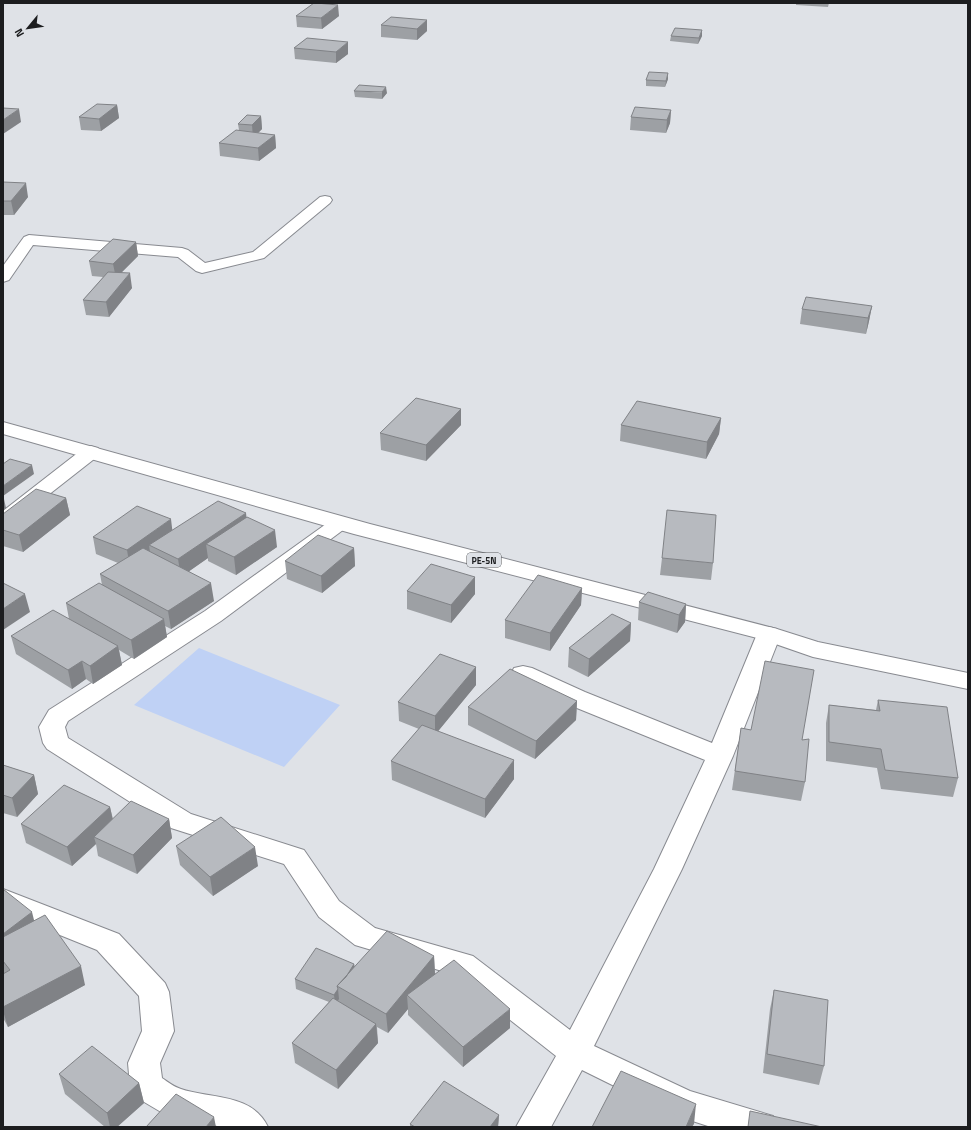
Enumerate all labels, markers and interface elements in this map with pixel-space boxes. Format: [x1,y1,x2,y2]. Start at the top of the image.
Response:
north arrow [8,8,48,48]
text: N [10,26,28,40]
road number: PE-5N [467,553,501,567]

